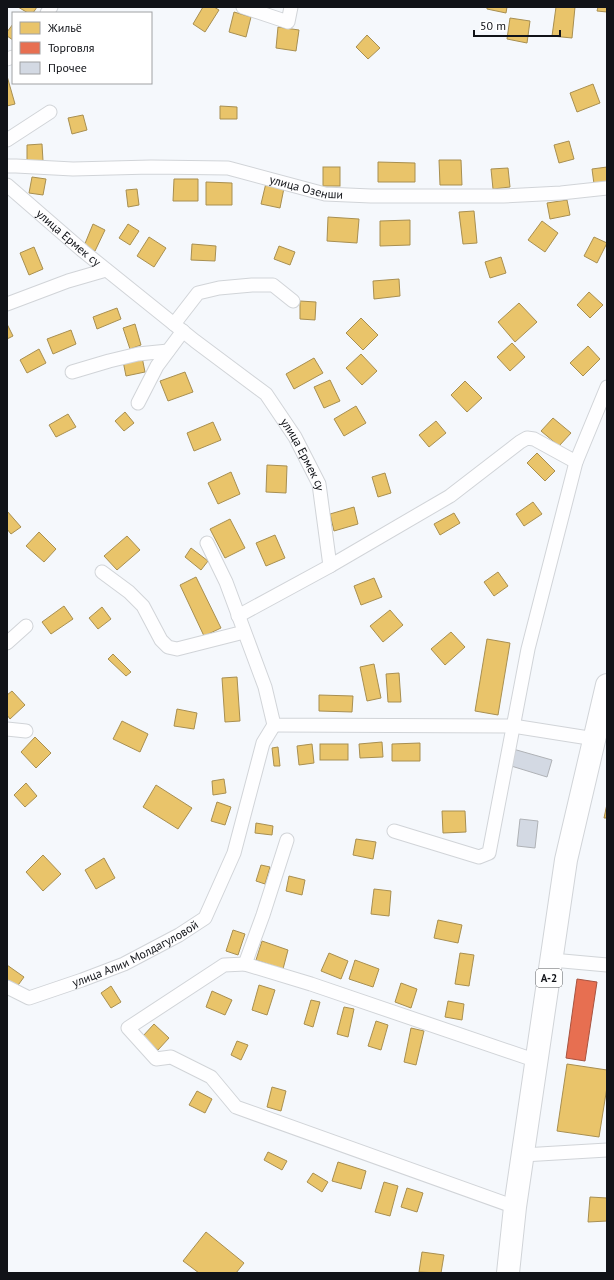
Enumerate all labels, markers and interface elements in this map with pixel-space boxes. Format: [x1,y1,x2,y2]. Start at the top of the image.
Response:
legend [12,12,152,84]
scale bar [474,12,560,38]
text: 50 m [480,18,506,33]
text: Жильё [47,20,82,35]
text: Торговля [48,40,94,55]
text: Прочее [48,60,87,75]
street label: улица Озенши [268,171,343,202]
street label: улица Ермек су [33,206,104,270]
street label: улица Ермек су [277,415,328,492]
street label: улица Алии Молдагуловой [70,917,201,990]
road number: A-2 [536,969,562,987]

